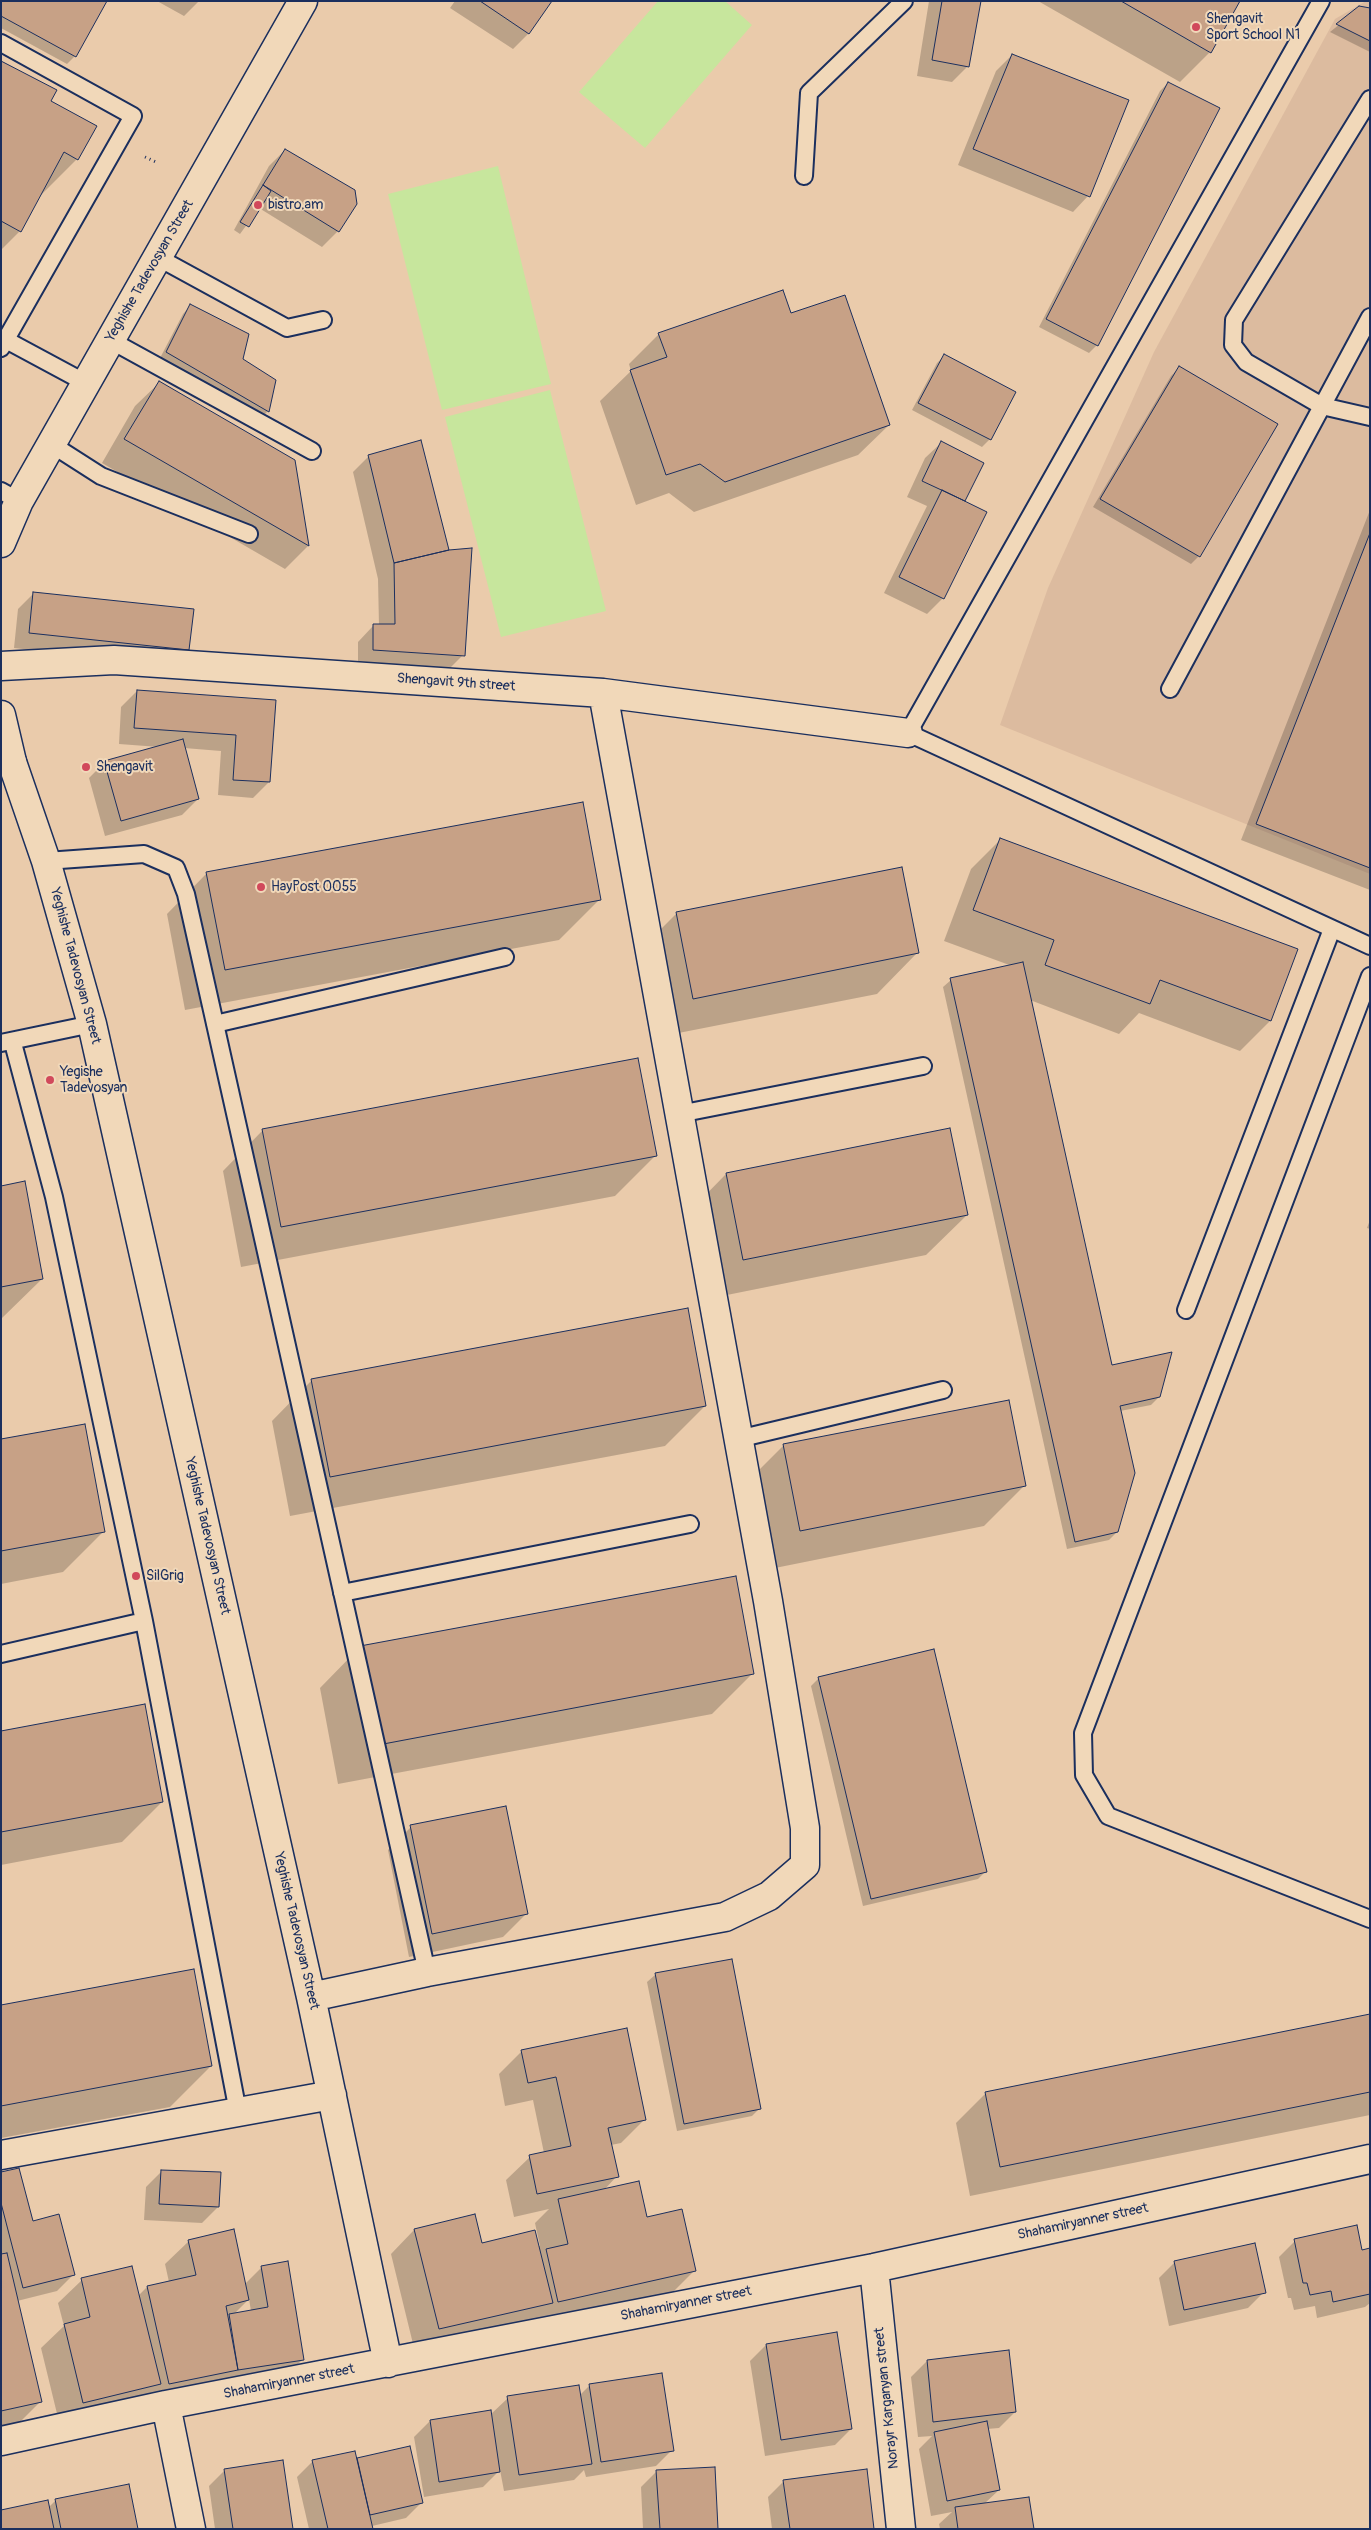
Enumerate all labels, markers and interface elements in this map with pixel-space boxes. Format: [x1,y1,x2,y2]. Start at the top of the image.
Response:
place label: Shengavit Sport School N1 [1206,11,1300,44]
marker: Shengavit Sport School N1 [1190,21,1202,33]
street label: Yeghishe Tadevosyan Street [102,197,198,345]
place label: bistro.am [268,197,324,213]
marker: bistro.am [252,199,264,211]
street label: Shengavit 9th street [396,670,516,696]
place label: Shengavit [96,759,153,775]
marker: Shengavit [80,761,92,773]
place label: HayPost 0055 [271,879,357,895]
marker: HayPost 0055 [255,881,267,893]
street label: Yeghishe Tadevosyan Street [46,886,104,1046]
place label: Yegishe Tadevosyan [60,1064,127,1096]
marker: Yegishe Tadevosyan [44,1074,56,1086]
street label: Yeghishe Tadevosyan Street [181,1456,233,1616]
place label: SilGrig [146,1568,184,1584]
marker: SilGrig [130,1570,142,1582]
street label: Yeghishe Tadevosyan Street [270,1851,322,2011]
street label: Shahamiryanner street [1016,2200,1150,2244]
street label: Shahamiryanner street [619,2283,753,2325]
street label: Norayr Karganyan street [871,2326,903,2470]
street label: Shahamiryanner street [222,2361,356,2403]

